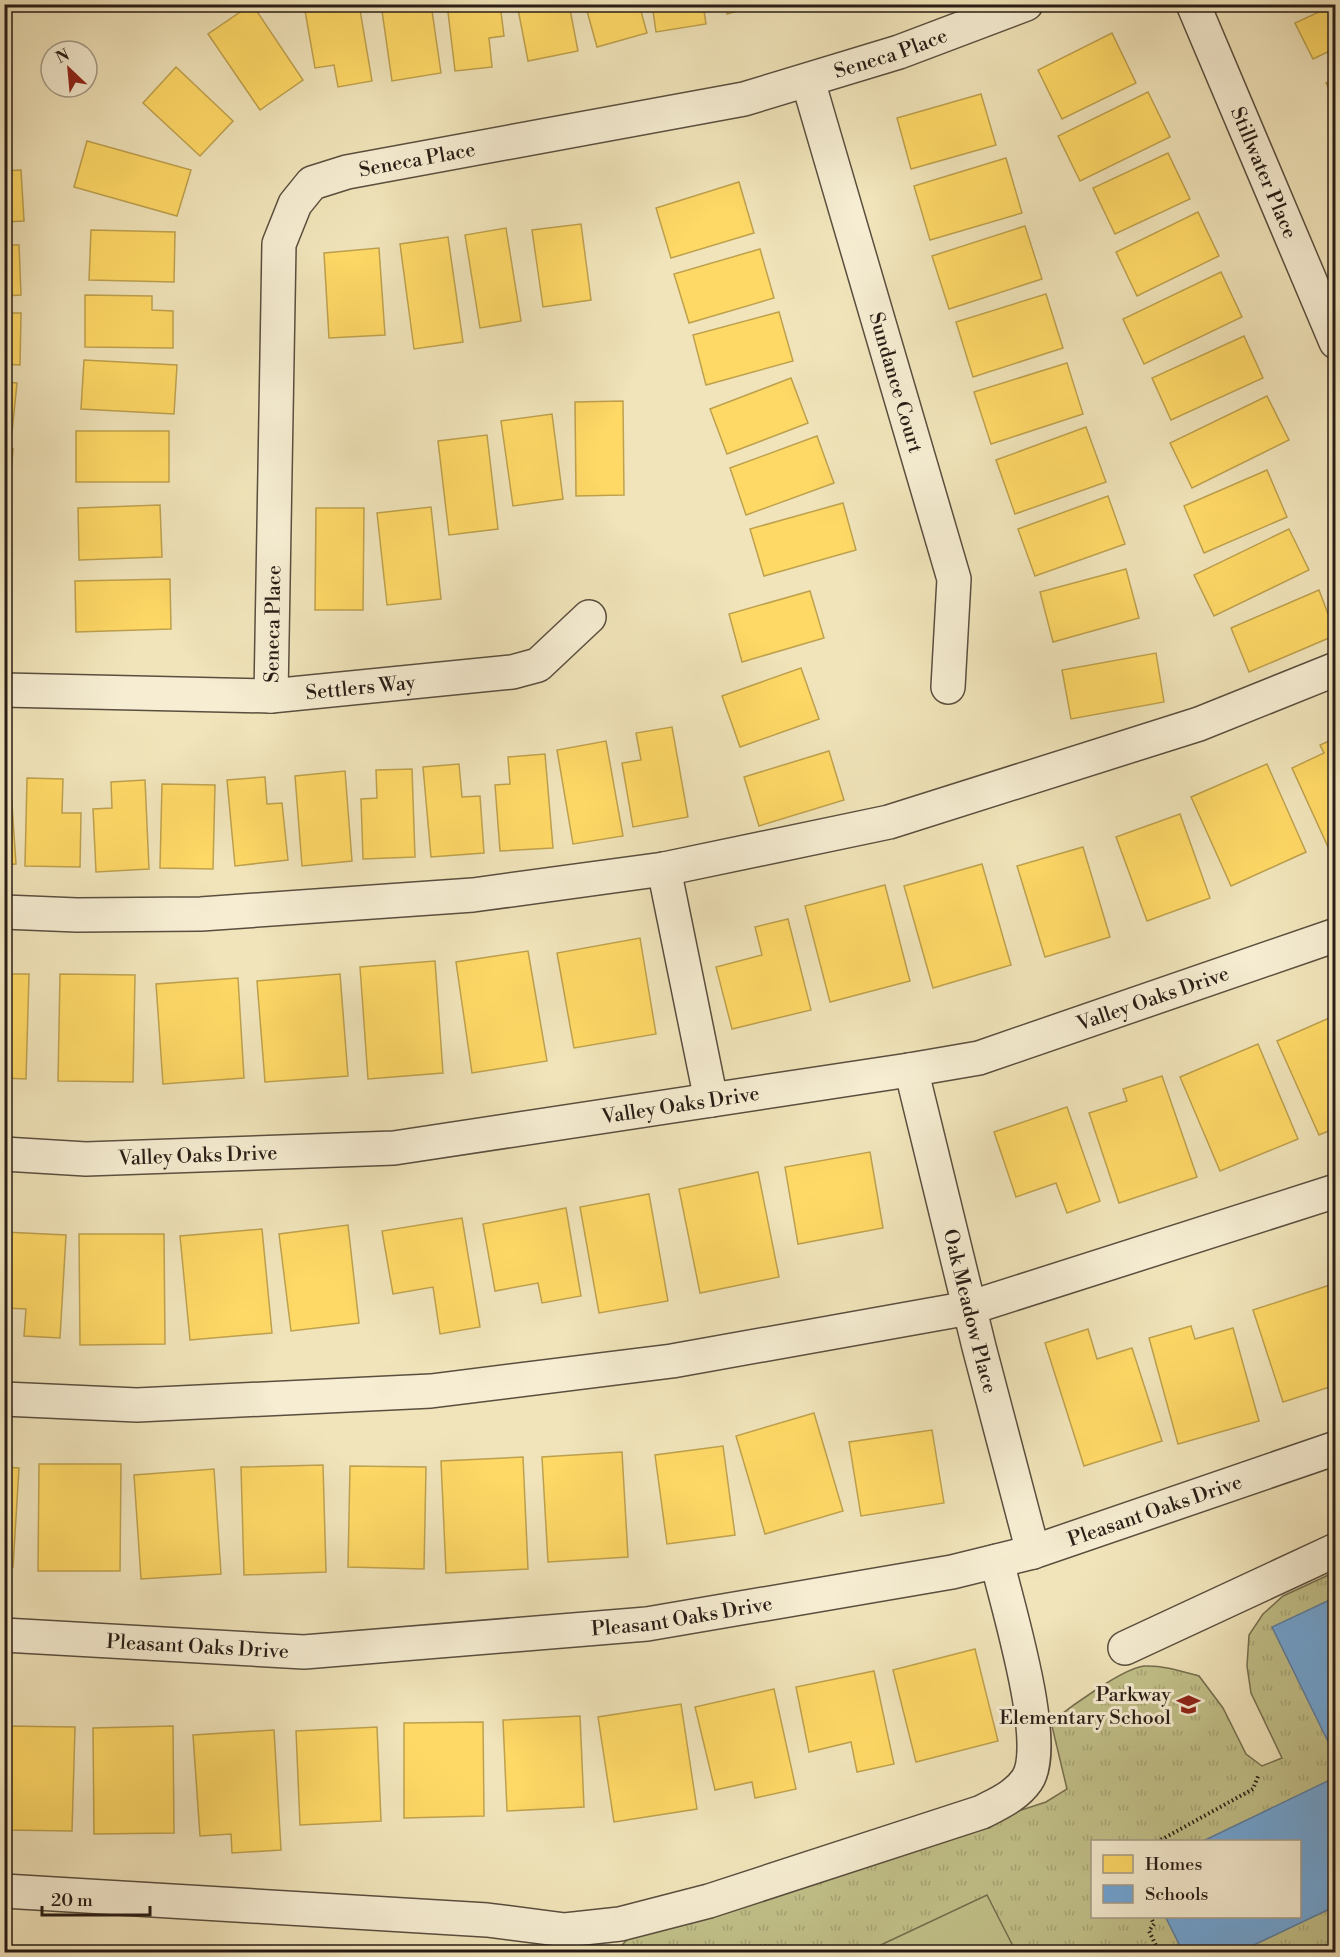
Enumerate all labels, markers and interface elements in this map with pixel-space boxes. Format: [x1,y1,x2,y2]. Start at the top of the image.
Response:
street label: Seneca Place [831,24,951,85]
north arrow [39,39,99,99]
text: N [53,45,73,68]
street label: Stillwater Place [1224,103,1302,243]
street label: Seneca Place [357,138,477,184]
street label: Sundance Court [862,310,927,456]
street label: Seneca Place [260,565,287,683]
street label: Settlers Way [305,671,417,706]
street label: Valley Oaks Drive [1073,962,1233,1038]
street label: Valley Oaks Drive [599,1082,761,1131]
street label: Valley Oaks Drive [117,1141,278,1172]
street label: Oak Meadow Place [937,1227,1002,1396]
street label: Pleasant Oaks Drive [1065,1470,1246,1553]
street label: Pleasant Oaks Drive [590,1592,774,1643]
street label: Pleasant Oaks Drive [106,1630,290,1665]
place label: Parkway Elementary School [999,1683,1171,1731]
school or university icon: Parkway Elementary School [1176,1692,1202,1718]
legend [1091,1840,1301,1918]
text: Homes [1145,1853,1202,1876]
scale bar [42,1879,150,1917]
text: Schools [1145,1883,1209,1906]
text: 20 m [51,1889,93,1912]

